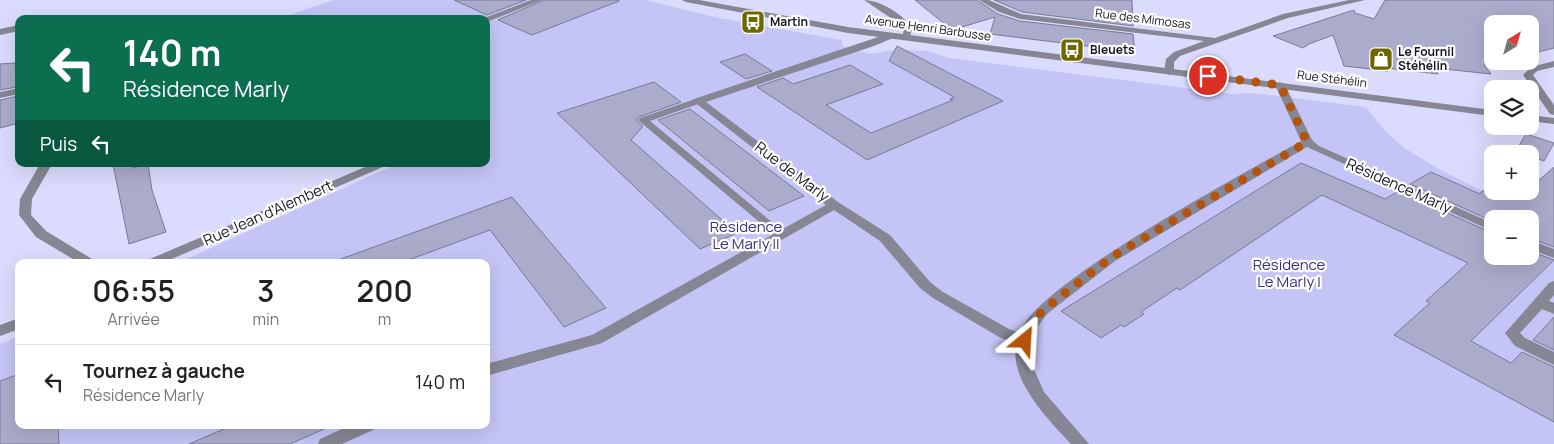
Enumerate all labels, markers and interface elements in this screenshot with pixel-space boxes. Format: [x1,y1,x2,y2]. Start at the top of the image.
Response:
street label: Rue des Mimosas [1094,4,1192,33]
bus stop icon: Martin [740,9,766,35]
street label: Avenue Henri Barbusse [864,10,992,45]
place label: Martin [770,13,808,30]
north arrow [1484,15,1539,70]
map controls [1484,15,1539,265]
text: 140 m [123,29,221,77]
icon: left [40,35,105,100]
bus stop icon: Bleuets [1059,37,1085,63]
place label: Bleuets [1090,41,1135,58]
place label: Le Fournil Stéhélin [1398,43,1454,74]
shop icon: Le Fournil Stéhélin [1368,46,1394,72]
pin [1187,55,1229,97]
icon: arrive [1194,62,1222,90]
street label: Rue Stéhélin [1296,66,1368,91]
text: Résidence Marly [123,74,289,104]
button: layers [1484,80,1539,135]
icon: left [87,130,115,158]
text: Puis [40,131,77,157]
street label: Rue de Marly [751,137,834,207]
button: + [1484,145,1539,200]
street label: Résidence Marly [1343,153,1455,218]
street label: Rue Jean d'Alembert [200,175,336,251]
button: − [1484,210,1539,265]
park label: Résidence Le Marly II [710,216,783,254]
park label: Résidence Le Marly I [1253,254,1326,292]
text: 06:55 [92,270,175,311]
text: 3 [257,270,274,311]
text: 200 [357,270,413,311]
text: Arrivée [108,308,160,330]
text: min [252,308,279,330]
text: m [378,308,391,330]
position arrow [998,314,1050,366]
text: Tournez à gauche [83,358,245,384]
icon: left [40,368,68,396]
text: 140 m [415,369,465,395]
text: Résidence Marly [83,384,204,406]

